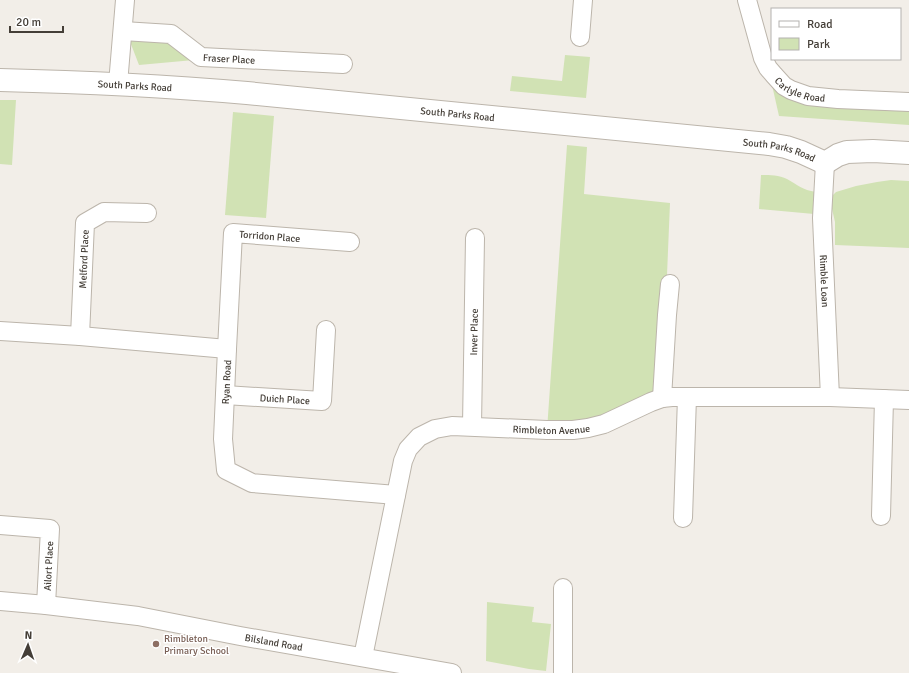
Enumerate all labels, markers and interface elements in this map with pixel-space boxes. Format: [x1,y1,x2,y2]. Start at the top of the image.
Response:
scale bar [10,8,63,34]
legend [771,8,901,60]
text: 20 m [16,15,41,30]
text: Road [807,17,833,32]
text: Park [807,37,830,52]
street label: Fraser Place [203,52,255,67]
street label: Carlyle Road [772,75,826,105]
street label: South Parks Road [97,78,172,94]
street label: South Parks Road [420,105,495,124]
street label: South Parks Road [742,136,817,165]
street label: Torridon Place [239,228,301,245]
street label: Melford Place [77,229,92,289]
street label: Rimble Loan [817,254,831,308]
street label: Inver Place [468,308,481,356]
street label: Ryan Road [220,359,234,405]
street label: Duich Place [259,392,310,407]
street label: Rimbleton Avenue [512,423,591,437]
street label: Ailort Place [42,541,56,591]
north arrow [8,625,48,665]
text: N [24,629,32,642]
street label: Bilsland Road [244,632,303,654]
place label: Rimbleton Primary School [164,633,229,657]
marker: Rimbleton Primary School [151,639,161,649]

